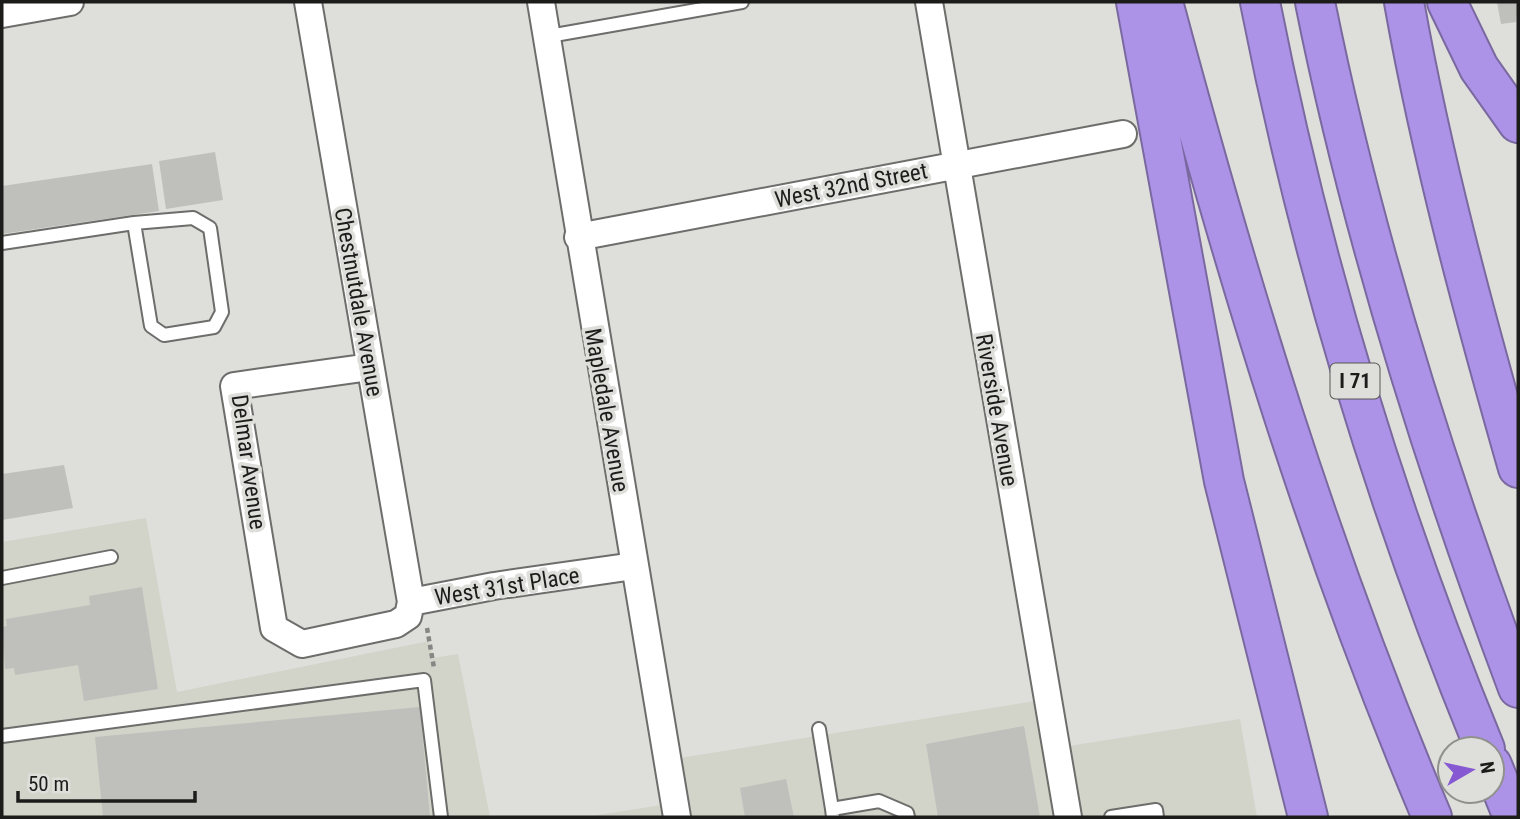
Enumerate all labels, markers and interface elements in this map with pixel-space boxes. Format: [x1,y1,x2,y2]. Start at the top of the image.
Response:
street label: West 32nd Street [772,157,930,214]
street label: Chestnutdale Avenue [329,206,388,399]
street label: Mapledale Avenue [579,326,634,494]
street label: Riverside Avenue [970,332,1023,488]
road number: I 71 [1330,364,1380,398]
street label: Delmar Avenue [226,393,271,531]
street label: West 31st Place [433,562,581,611]
north arrow [1436,735,1506,805]
scale bar [18,760,194,804]
text: N [1475,760,1500,775]
text: 50 m [28,772,69,796]

